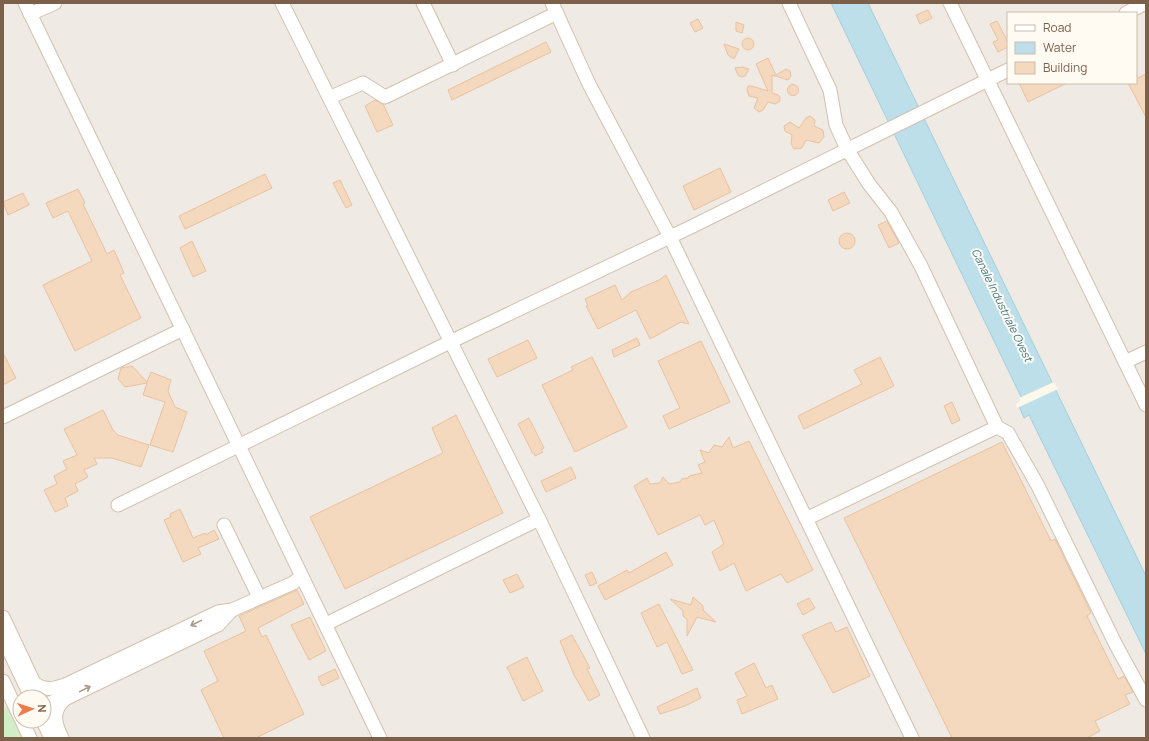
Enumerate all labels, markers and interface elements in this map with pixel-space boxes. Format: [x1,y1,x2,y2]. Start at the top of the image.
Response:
legend [1007,12,1137,84]
text: Road [1043,19,1071,36]
text: Water [1043,39,1077,56]
text: Building [1043,59,1087,76]
water label: Canale Industriale Ovest [969,246,1037,365]
one-way arrow [190,620,202,627]
one-way arrow [79,685,91,692]
north arrow [12,689,52,729]
text: N [35,704,50,713]

